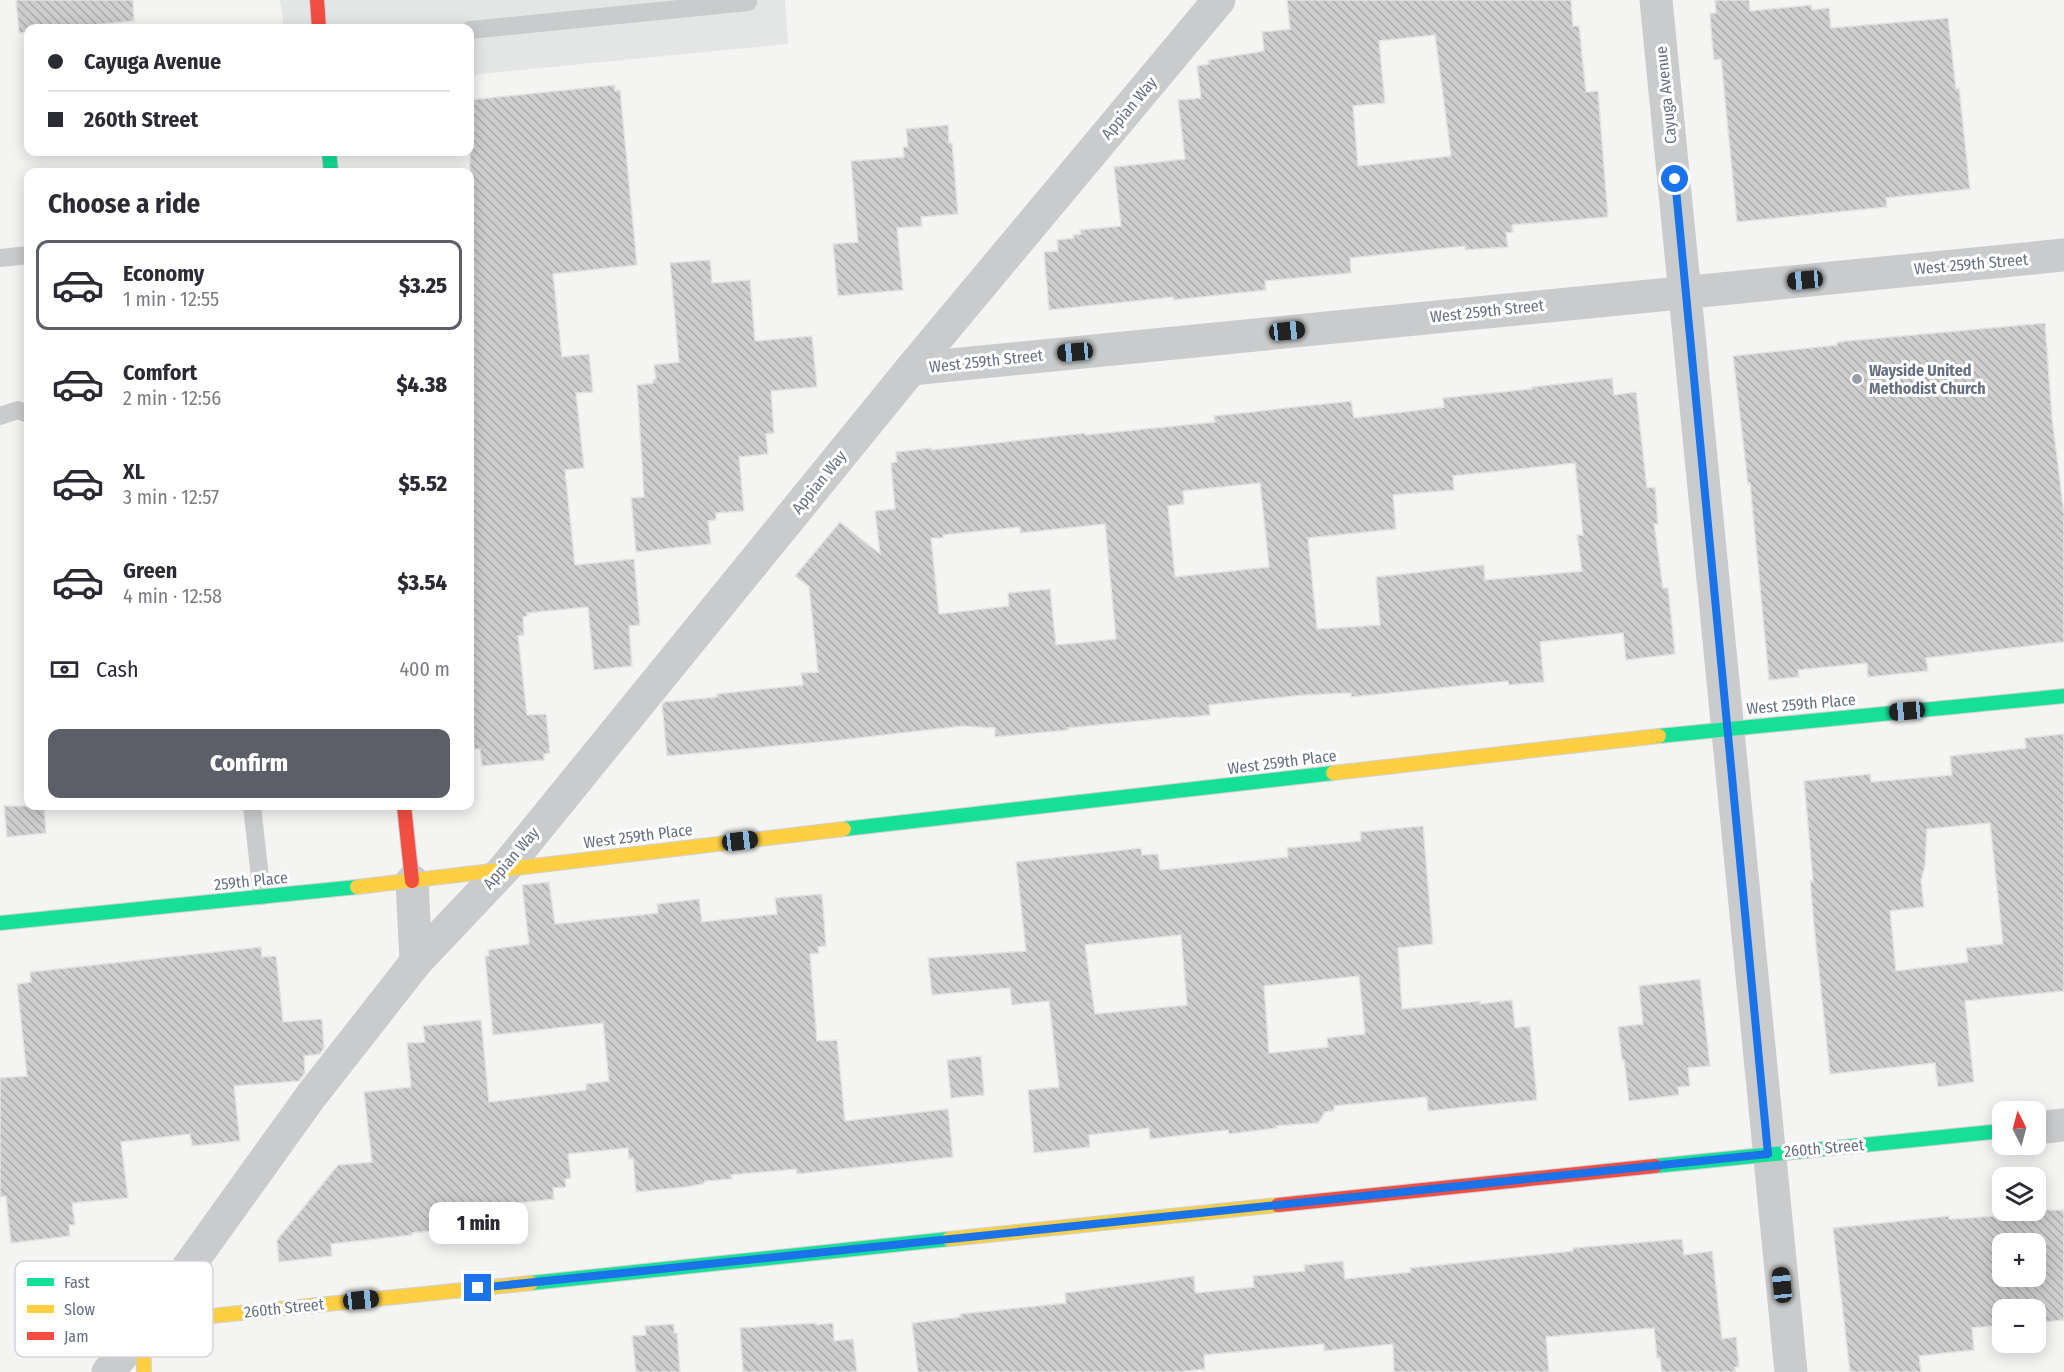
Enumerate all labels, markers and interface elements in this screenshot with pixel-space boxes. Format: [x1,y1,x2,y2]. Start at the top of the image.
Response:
street label: Cayuga Avenue [1651,45,1681,145]
text: Cayuga Avenue [84,48,221,75]
street label: Appian Way [1097,72,1161,143]
text: 260th Street [84,106,198,133]
route start [1661,165,1688,192]
text: Choose a ride [48,188,200,220]
street label: West 259th Street [1913,249,2029,278]
icon: car [51,258,105,312]
text: Economy [123,260,204,287]
car [1786,269,1824,291]
text: $3.25 [399,272,447,299]
text: 1 min · 12:55 [123,287,219,311]
street label: West 259th Street [1429,296,1546,326]
car [1268,320,1306,342]
car [1056,341,1094,363]
street label: West 259th Street [928,346,1045,376]
icon: car [51,357,105,411]
text: Comfort [123,359,197,386]
place label: Wayside United Methodist Church [1869,361,1986,398]
text: $4.38 [397,371,447,398]
marker: Wayside United Methodist Church [1850,372,1864,386]
text: 2 min · 12:56 [123,386,221,410]
street label: Appian Way [788,446,851,517]
icon: car [51,456,105,510]
text: XL [123,458,145,485]
text: $5.52 [398,470,447,497]
text: 3 min · 12:57 [123,485,219,509]
icon: car [51,555,105,609]
text: Green [123,557,177,584]
text: $3.54 [397,569,447,596]
text: 4 min · 12:58 [123,584,222,608]
icon: cash [48,653,81,686]
text: Cash [96,656,139,683]
text: 400 m [399,657,450,681]
street label: West 259th Place [1746,690,1856,718]
car [1888,700,1926,722]
button: Confirm [48,729,450,798]
street label: West 259th Place [1226,746,1338,778]
street label: West 259th Place [582,820,694,852]
street label: Appian Way [479,823,544,893]
car [721,830,759,852]
street label: 259th Place [213,868,289,894]
north arrow [1992,1101,2046,1155]
map controls [1992,1101,2046,1353]
street label: 260th Street [1783,1135,1865,1161]
button: layers [1992,1167,2046,1221]
callout: 1 min [428,1201,528,1243]
text: 1 min [457,1211,500,1235]
button: + [1992,1233,2046,1287]
legend [15,1261,213,1357]
car [1771,1266,1793,1304]
text: Fast [64,1273,91,1292]
route end [464,1274,491,1301]
car [342,1289,380,1311]
street label: 260th Street [243,1294,326,1322]
button: − [1992,1299,2046,1353]
text: Slow [64,1300,95,1319]
text: Jam [64,1327,89,1346]

